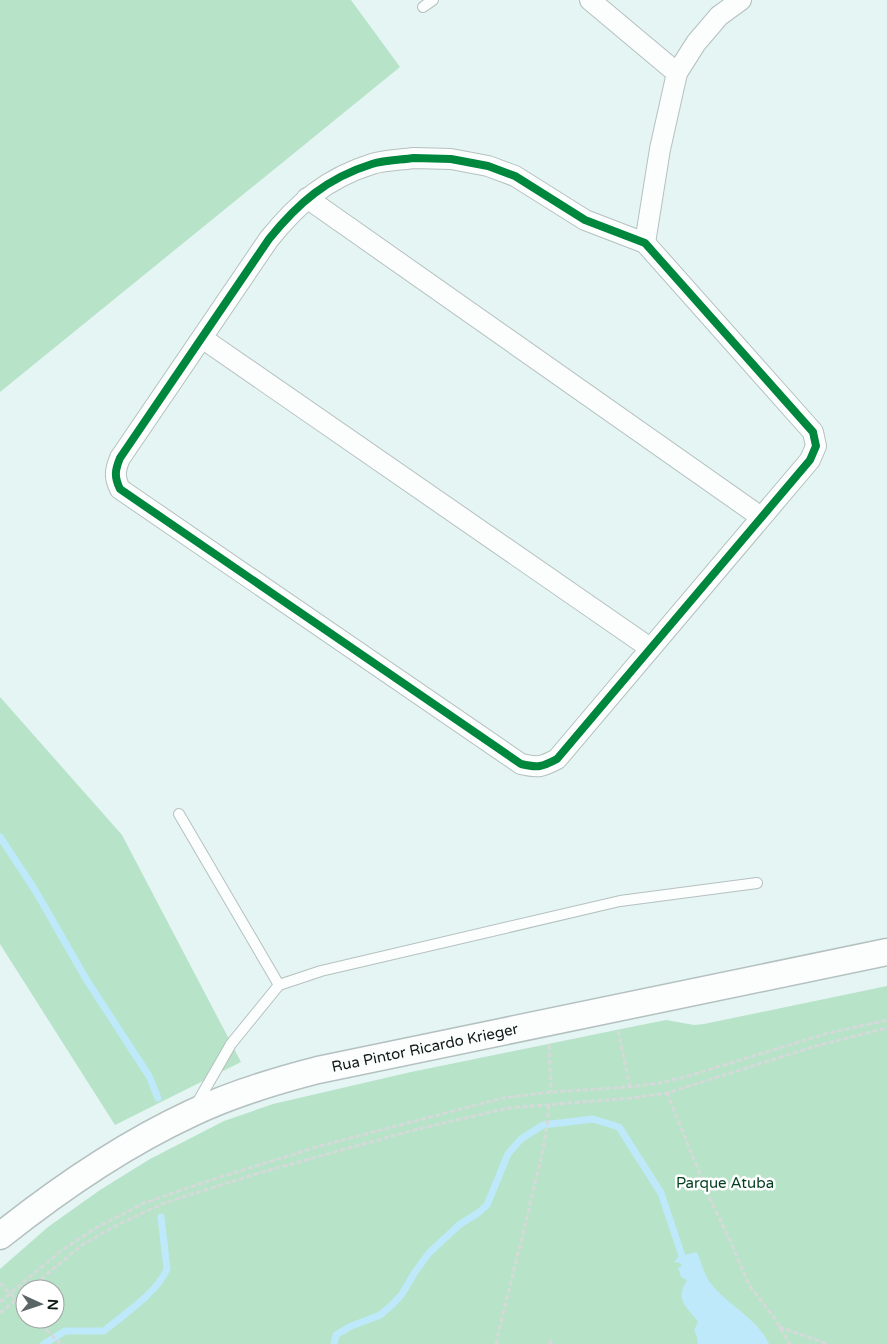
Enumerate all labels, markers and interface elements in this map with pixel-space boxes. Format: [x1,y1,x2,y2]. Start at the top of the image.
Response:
street label: Rua Pintor Ricardo Krieger [330,1020,520,1076]
park label: Parque Atuba [676,1174,774,1192]
north arrow [15,1279,65,1329]
text: N [44,1299,61,1311]

